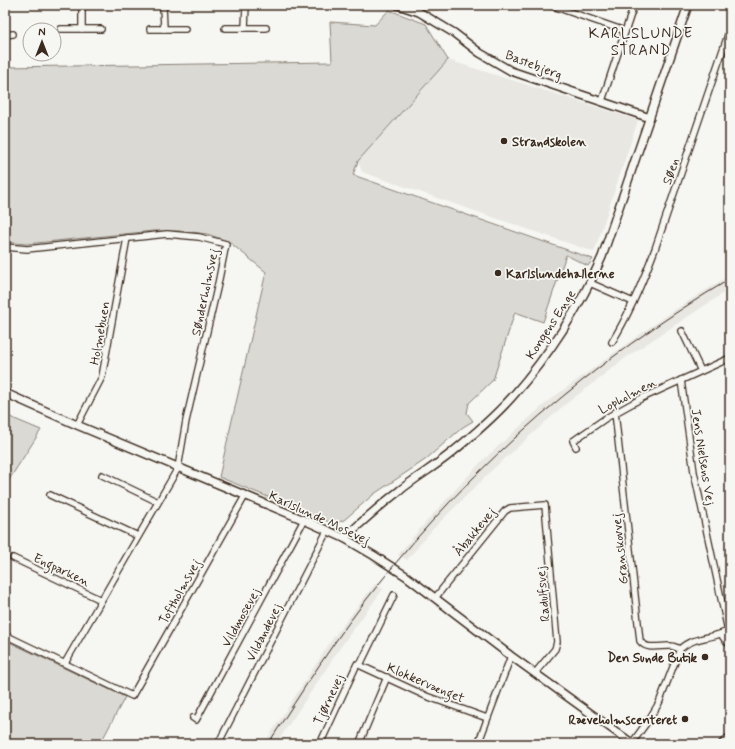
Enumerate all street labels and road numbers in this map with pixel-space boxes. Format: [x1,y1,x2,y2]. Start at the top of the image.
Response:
street label: Bastebjerg [503,47,564,84]
street label: Søen [659,156,684,187]
street label: Sønderholmsvej [188,247,223,338]
street label: Kongens Enge [522,287,581,363]
street label: Holmebuen [87,300,114,366]
street label: Lopholmen [596,374,659,419]
street label: Jens Nielsens Vej [686,408,719,507]
street label: Karlslunde Mosevej [266,487,373,549]
street label: Åbakkevej [449,503,500,560]
street label: Granskovvej [608,513,633,585]
street label: Engparken [30,550,92,593]
street label: Toftholmsvej [155,556,205,627]
street label: Radulfsvej [533,565,554,622]
street label: Vildmosevej [218,585,265,650]
street label: Vildandevej [242,601,286,665]
street label: Klokkervænget [383,659,467,709]
street label: Tjørnevej [310,672,348,728]

